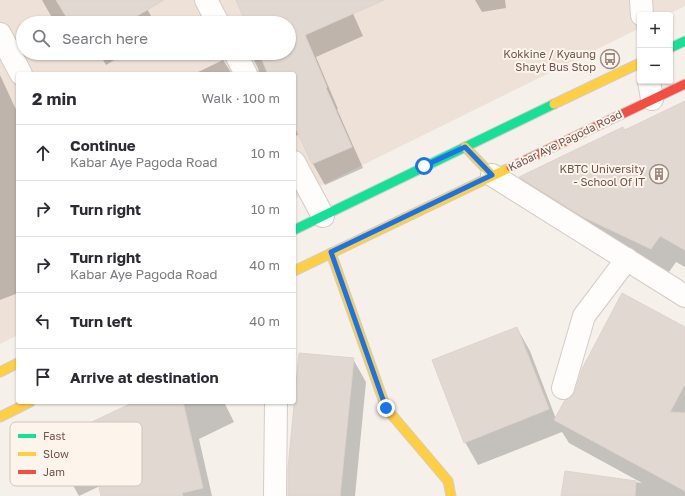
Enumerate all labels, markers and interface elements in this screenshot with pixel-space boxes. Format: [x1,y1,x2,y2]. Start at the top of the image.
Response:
map controls [637,12,673,84]
button: + [637,12,673,48]
search box [16,16,296,60]
icon: search [30,27,52,49]
text: Search here [62,29,148,47]
place label: Kokkine / Kyaung Shayt Bus Stop [503,47,596,73]
bus stop icon: Kokkine / Kyaung Shayt Bus Stop [599,48,621,70]
button: − [637,48,673,84]
text: 2 min [32,88,76,109]
text: Walk · 100 m [202,90,280,106]
street label: Kabar Aye Pagoda Road [506,107,624,173]
text: Continue [70,136,136,154]
icon: ahead [32,142,54,164]
text: 10 m [251,145,280,161]
text: Kabar Aye Pagoda Road [70,154,218,170]
route start [415,157,433,175]
place label: KBTC University - School Of IT [560,162,645,188]
building icon: KBTC University - School Of IT [648,163,670,185]
icon: right [32,198,54,220]
text: Turn right [70,200,141,218]
text: 10 m [251,201,280,217]
text: Turn right [70,248,141,266]
icon: right [32,254,54,276]
text: 40 m [249,257,280,273]
text: Kabar Aye Pagoda Road [70,266,218,282]
icon: left [32,310,54,332]
text: Turn left [70,312,132,330]
text: 40 m [249,313,280,329]
icon: arrive [32,366,54,388]
text: Arrive at destination [70,368,219,386]
route end [377,399,395,417]
legend [10,422,142,486]
text: Fast [43,429,66,442]
text: Slow [43,447,69,460]
text: Jam [43,465,65,478]

